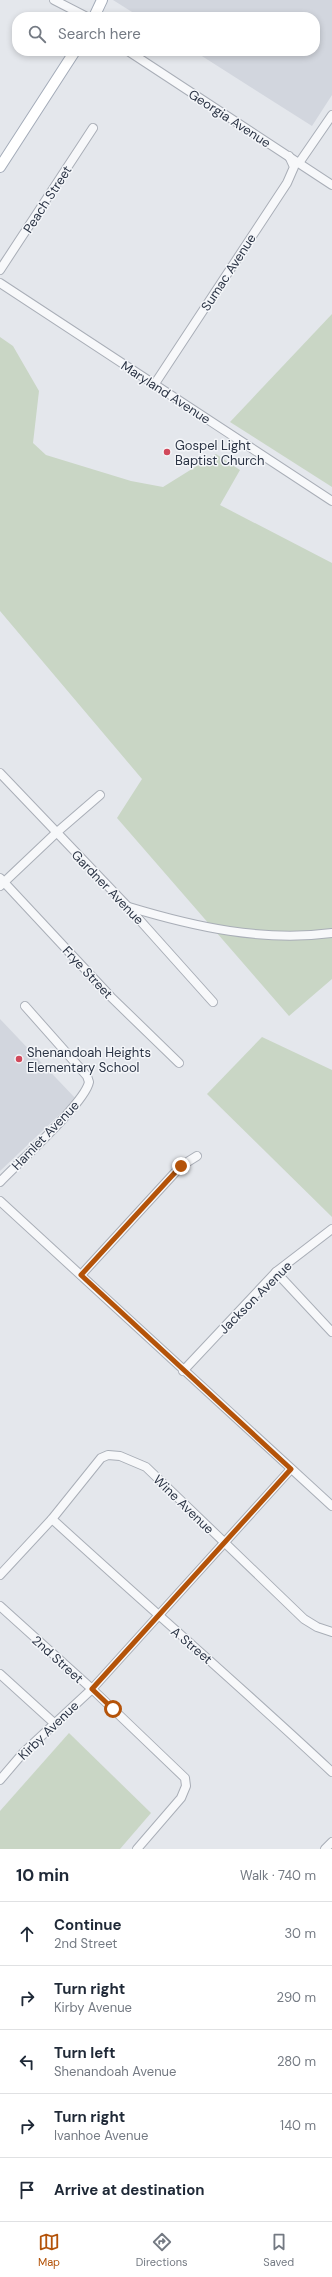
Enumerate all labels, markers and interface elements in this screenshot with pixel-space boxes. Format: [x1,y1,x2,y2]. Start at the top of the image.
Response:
search box [12,12,320,56]
icon: search [26,23,48,45]
text: Search here [58,24,141,44]
street label: Georgia Avenue [185,86,274,151]
street label: Peach Street [19,162,75,236]
street label: Sumac Avenue [197,230,260,314]
street label: Maryland Avenue [118,357,214,428]
place label: Gospel Light Baptist Church [175,437,265,469]
marker: Gospel Light Baptist Church [162,447,172,457]
street label: Gardner Avenue [68,847,147,928]
street label: Frye Street [59,942,116,1002]
place label: Shenandoah Heights Elementary School [27,1044,151,1076]
marker: Shenandoah Heights Elementary School [14,1054,24,1064]
street label: Hamlet Avenue [8,1097,83,1174]
route end [172,1157,190,1175]
street label: Jackson Avenue [215,1257,295,1337]
street label: Wine Avenue [150,1471,218,1538]
street label: A Street [167,1623,216,1668]
street label: 2nd Street [28,1632,87,1687]
street label: Kirby Avenue [14,1697,82,1764]
route start [104,1700,122,1718]
text: 10 min [16,1864,69,1886]
text: Walk · 740 m [240,1867,316,1884]
text: Continue [54,1915,122,1935]
icon: ahead [16,1923,38,1945]
text: 30 m [284,1925,316,1942]
text: 2nd Street [54,1935,117,1952]
text: Turn right [54,1979,125,1999]
icon: right [16,1987,38,2009]
text: 290 m [277,1989,316,2006]
text: Kirby Avenue [54,1999,132,2016]
text: Turn left [54,2043,115,2063]
icon: left [16,2051,38,2073]
text: 280 m [277,2053,316,2070]
text: Shenandoah Avenue [54,2063,176,2080]
text: Turn right [54,2107,125,2127]
icon: right [16,2115,38,2137]
text: 140 m [280,2117,316,2134]
text: Ivanhoe Avenue [54,2127,148,2144]
icon: arrive [16,2179,38,2201]
text: Arrive at destination [54,2180,205,2200]
tab: Map [38,2231,60,2269]
tab: Directions [136,2231,188,2269]
tab: Saved [263,2231,294,2269]

